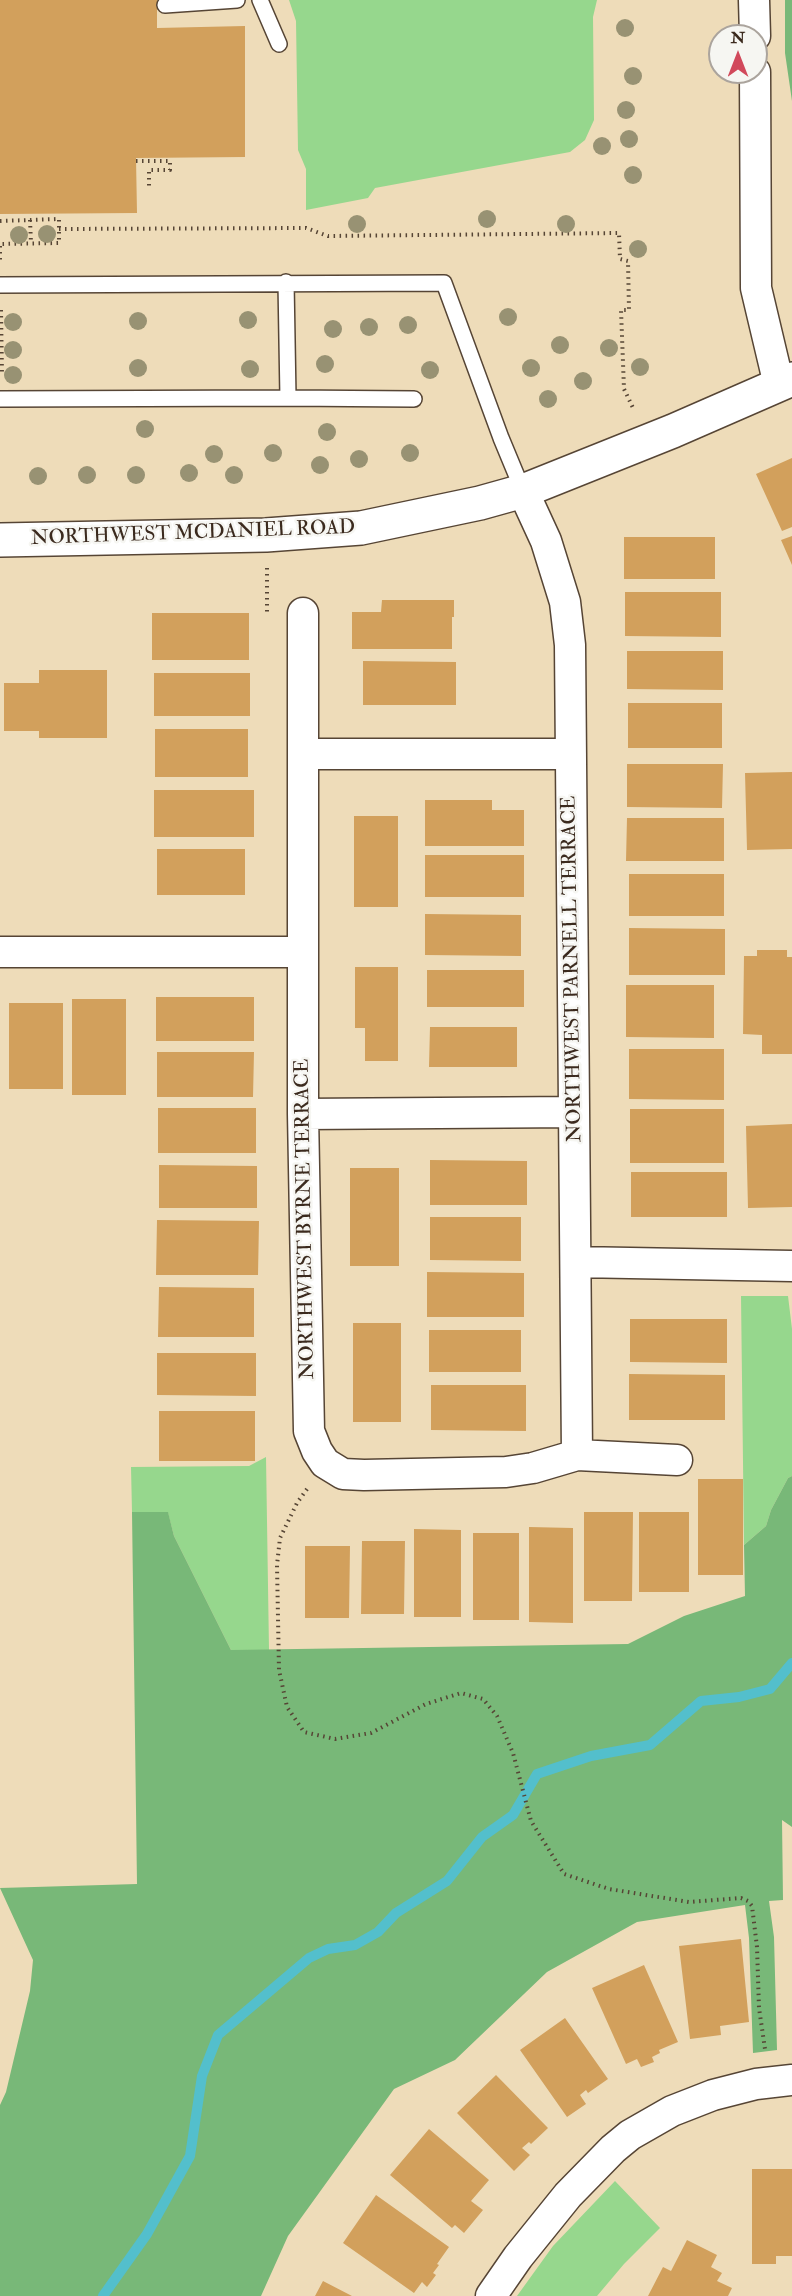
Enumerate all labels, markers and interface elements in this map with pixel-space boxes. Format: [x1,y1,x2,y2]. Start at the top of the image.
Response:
north arrow [708,24,768,84]
text: N [731,28,745,48]
street label: NORTHWEST MCDANIEL ROAD [31,516,355,552]
street label: NORTHWEST PARNELL TERRACE [558,795,588,1143]
street label: NORTHWEST BYRNE TERRACE [291,1058,321,1380]

